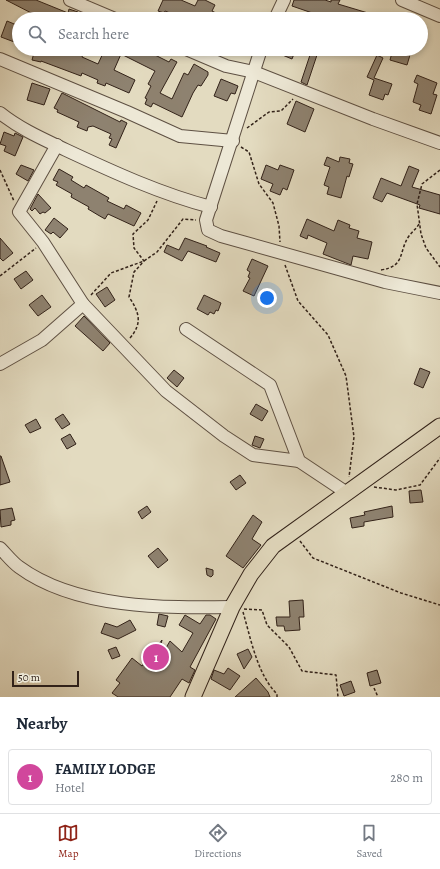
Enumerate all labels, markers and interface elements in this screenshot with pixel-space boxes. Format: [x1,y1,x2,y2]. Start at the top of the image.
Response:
search box [12,12,428,56]
icon: search [26,23,48,45]
text: Search here [58,24,129,44]
your location [257,288,277,308]
pin: 1 [143,642,169,672]
scale bar [12,669,79,688]
text: 50 m [18,670,40,685]
text: Nearby [16,712,67,735]
text: FAMILY LODGE [55,759,156,779]
text: 1 [28,769,32,786]
text: 280 m [390,769,423,786]
text: Hotel [55,779,84,796]
tab: Map [57,822,79,861]
tab: Directions [194,822,242,861]
tab: Saved [356,822,383,861]

